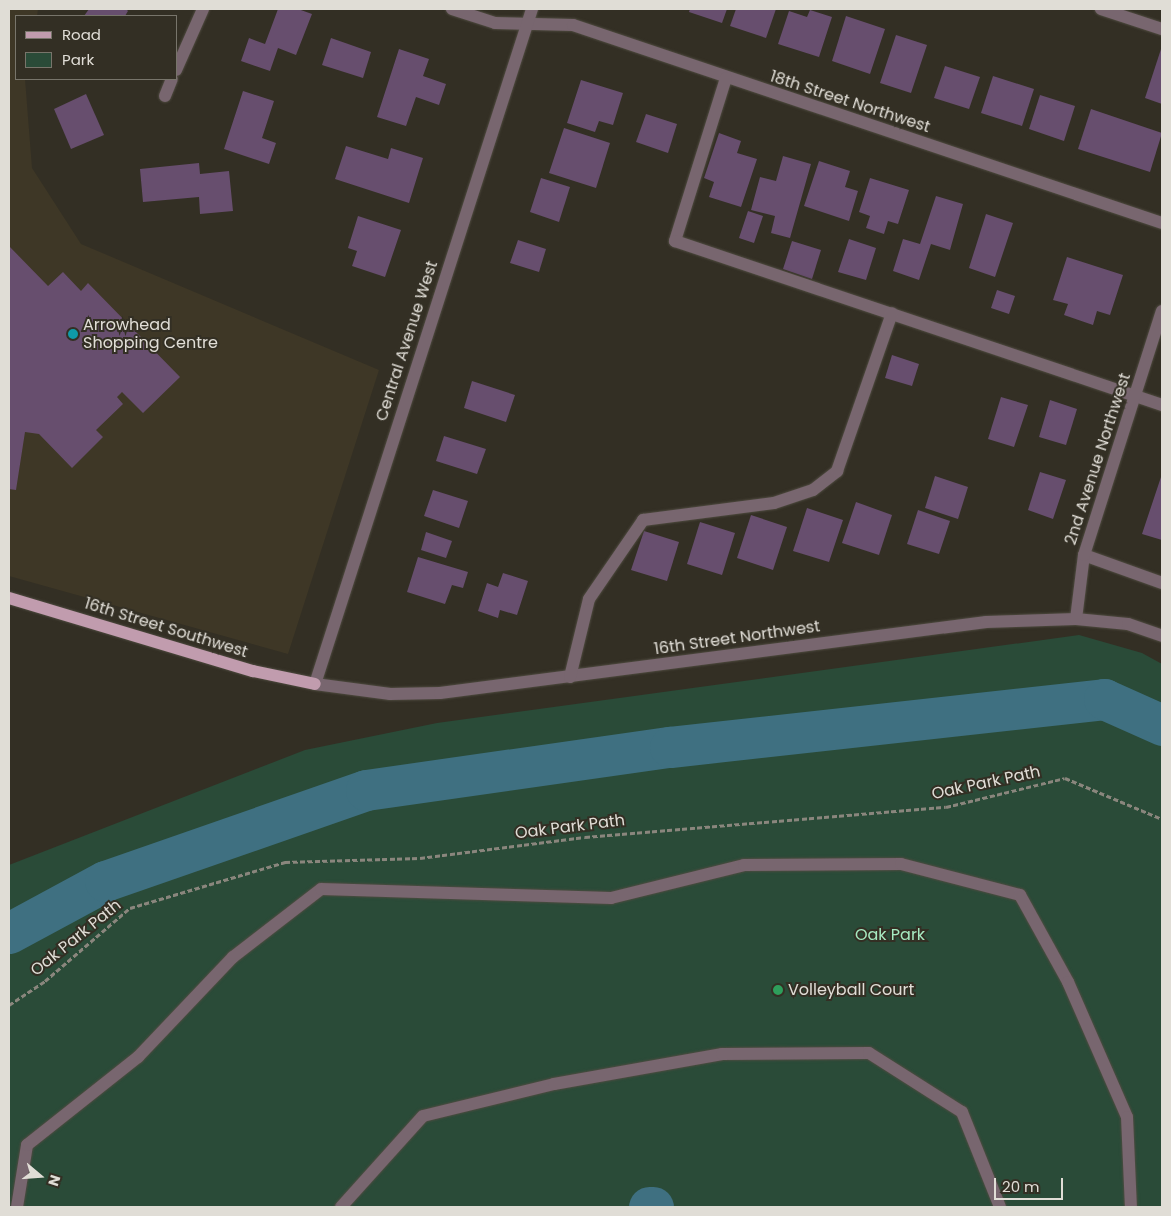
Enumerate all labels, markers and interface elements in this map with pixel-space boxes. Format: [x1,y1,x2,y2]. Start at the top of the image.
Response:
legend [15,15,178,80]
text: Road [62,24,101,45]
text: Park [62,49,94,70]
street label: 18th Street Northwest [767,67,933,137]
street label: Central Avenue West [372,258,442,424]
place label: Arrowhead Shopping Centre [83,315,218,353]
marker: Arrowhead Shopping Centre [67,328,79,340]
street label: 2nd Avenue Northwest [1061,371,1135,547]
street label: 16th Street Southwest [82,594,250,662]
street label: 16th Street Northwest [653,617,821,659]
street label: Oak Park Path [930,762,1042,804]
street label: Oak Park Path [514,811,626,843]
street label: Oak Park Path [27,896,125,980]
park label: Oak Park [855,925,925,945]
place label: Volleyball Court [788,980,914,1000]
marker: Volleyball Court [772,984,784,996]
north arrow [15,1151,65,1201]
scale bar [996,1168,1065,1200]
text: N [43,1173,65,1189]
text: 20 m [1002,1176,1040,1197]

